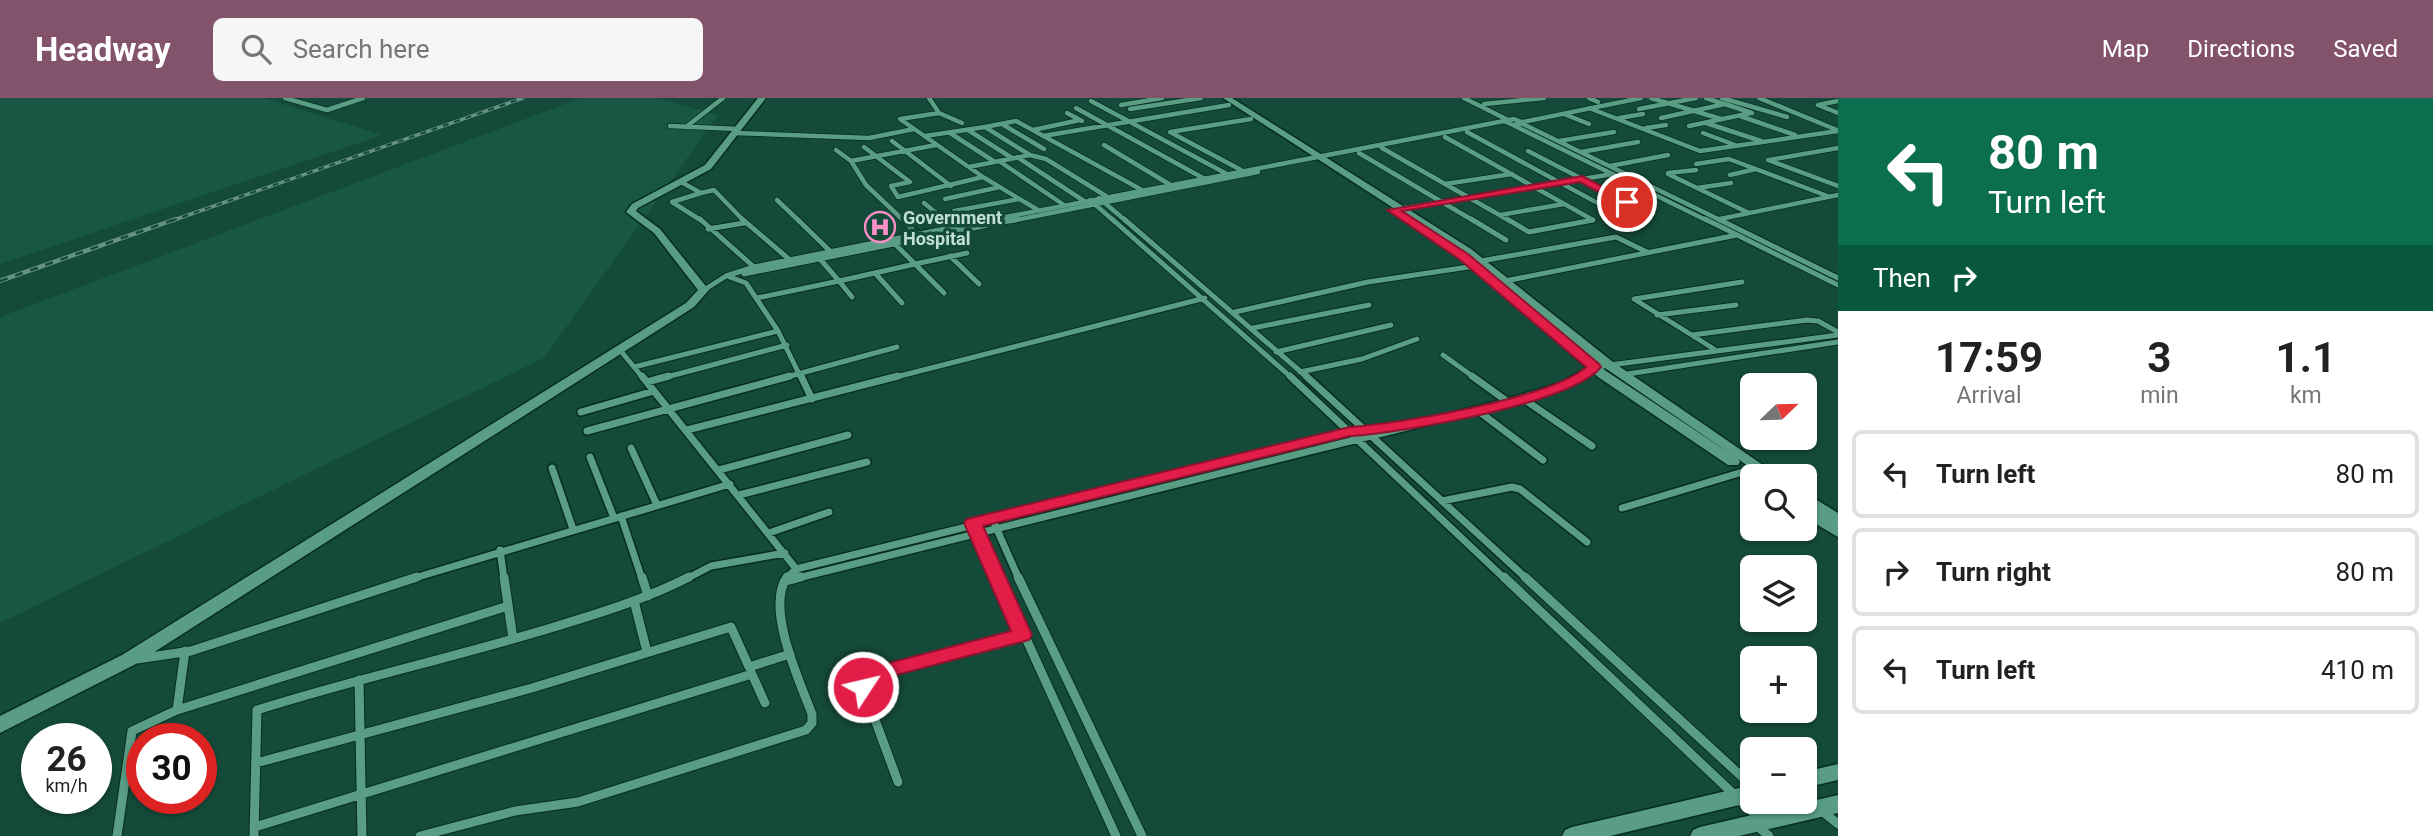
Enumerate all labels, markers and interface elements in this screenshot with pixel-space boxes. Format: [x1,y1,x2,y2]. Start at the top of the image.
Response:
search box [213,18,703,81]
text: Headway [35,30,171,69]
icon: search [237,30,275,68]
text: Search here [293,34,429,64]
text: Map [2102,35,2149,63]
text: Directions [2187,35,2295,63]
text: Saved [2333,35,2398,63]
text: 80 m [1988,124,2099,181]
icon: left [1873,126,1964,217]
pin [1597,172,1657,232]
icon: arrive [1608,183,1646,221]
text: Turn left [1988,183,2106,221]
place label: Government Hospital [903,207,1002,249]
hospital icon: Government Hospital [863,210,897,244]
icon: right [1945,259,1983,297]
text: Then [1873,263,1931,293]
text: 17:59 [1935,333,2043,382]
text: 3 [2147,333,2171,382]
text: 1.1 [2276,333,2336,382]
north arrow [1740,373,1816,450]
map controls [1740,373,1817,814]
text: Arrival [1956,382,2022,409]
text: min [2140,382,2179,409]
text: km [2290,382,2322,409]
icon: left [1877,455,1915,493]
text: Turn left [1936,459,2035,489]
text: 80 m [2336,459,2394,489]
button: search [1740,464,1817,541]
icon: right [1877,553,1915,591]
button: layers [1740,555,1817,632]
text: Turn right [1936,557,2051,587]
text: 80 m [2336,557,2394,587]
button: + [1740,646,1817,723]
position arrow [826,650,900,724]
icon: left [1877,651,1915,689]
text: Turn left [1936,655,2035,685]
text: 410 m [2321,655,2394,685]
speed limit sign: 30 [126,723,217,814]
button: − [1740,737,1817,814]
text: 26 [46,739,87,780]
text: km/h [45,775,88,796]

